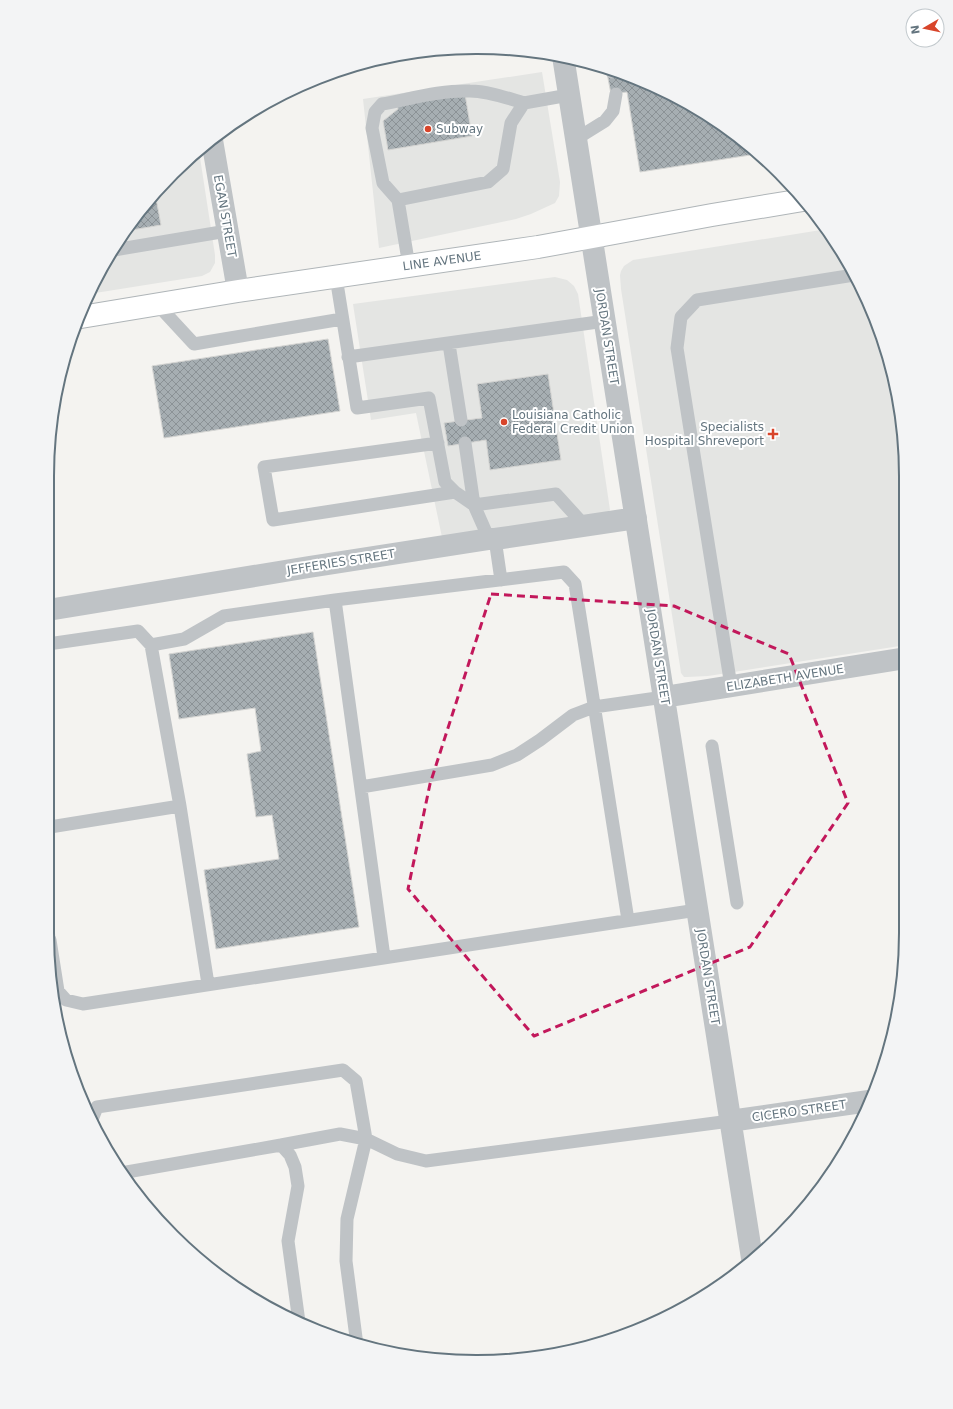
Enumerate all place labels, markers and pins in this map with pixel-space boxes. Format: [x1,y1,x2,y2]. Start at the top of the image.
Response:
place label: Subway [436,122,483,136]
marker: Subway [423,124,433,134]
place label: Louisiana Catholic Federal Credit Union [512,408,635,436]
marker: Louisiana Catholic Federal Credit Union [499,417,509,427]
place label: Specialists Hospital Shreveport [645,420,764,448]
marker: Specialists Hospital Shreveport [767,428,779,440]

